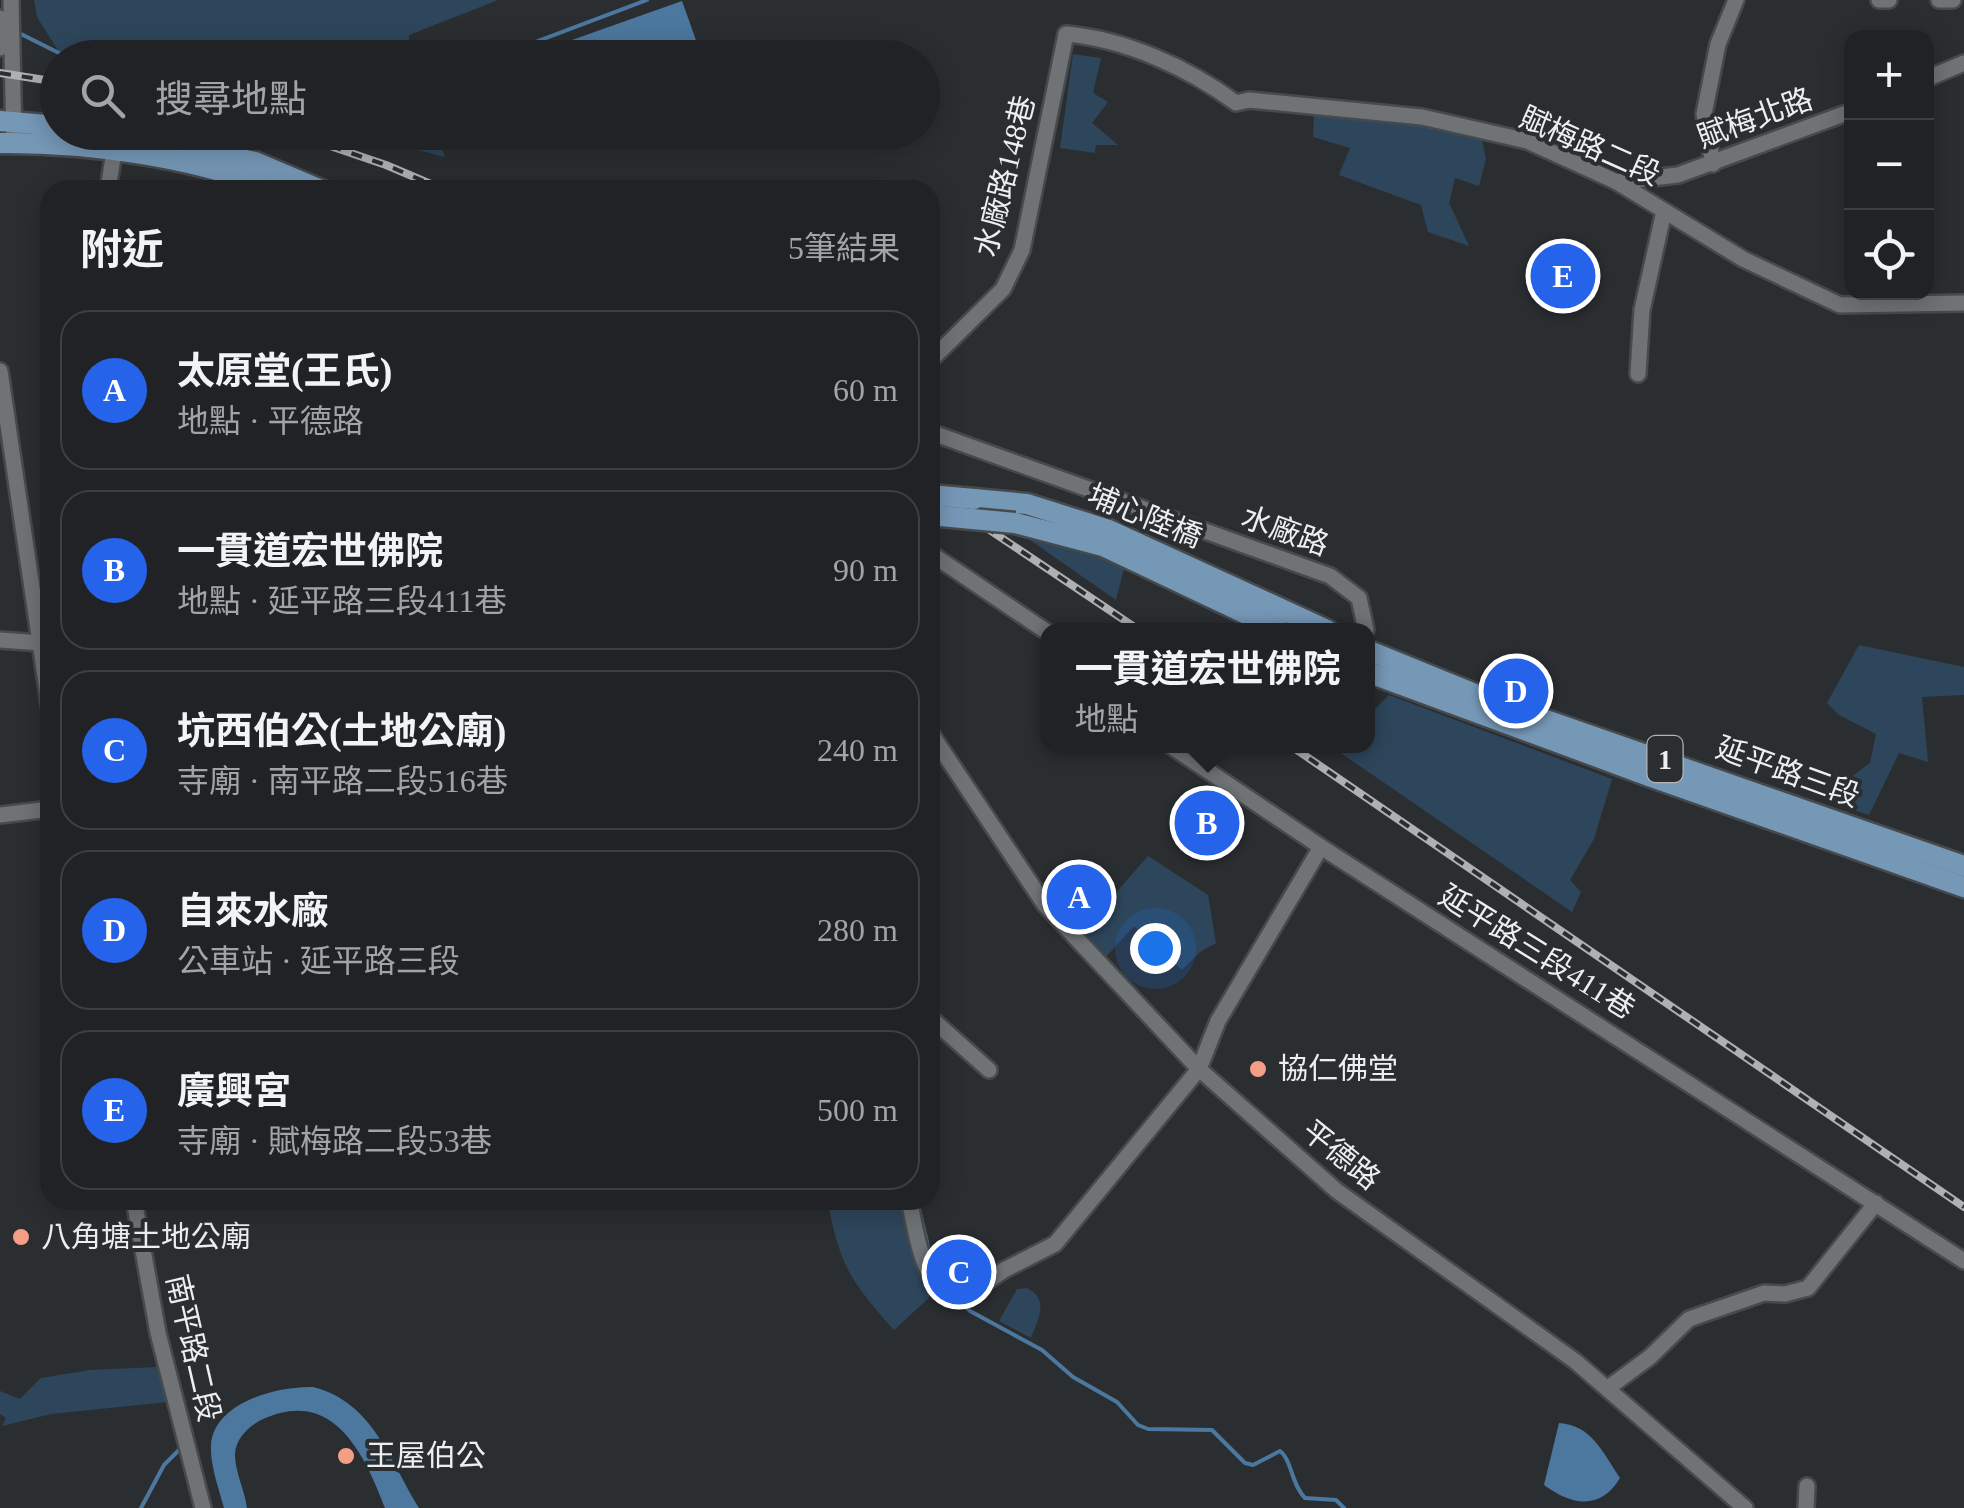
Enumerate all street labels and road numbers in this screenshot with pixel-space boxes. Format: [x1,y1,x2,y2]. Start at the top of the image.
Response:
street label: 賦梅北路 [1693,82,1817,154]
street label: 水廠路148巷 [969,92,1040,260]
street label: 賦梅路二段 [1515,100,1665,191]
street label: 埔心陸橋 [1083,478,1207,553]
street label: 水廠路 [1237,500,1333,561]
street label: 延平路三段 [1712,730,1864,813]
road number: 1 [1648,736,1682,782]
street label: 延平路三段411巷 [1434,878,1641,1025]
street label: 平德路 [1296,1113,1387,1196]
street label: 南平路二段 [161,1271,226,1425]

